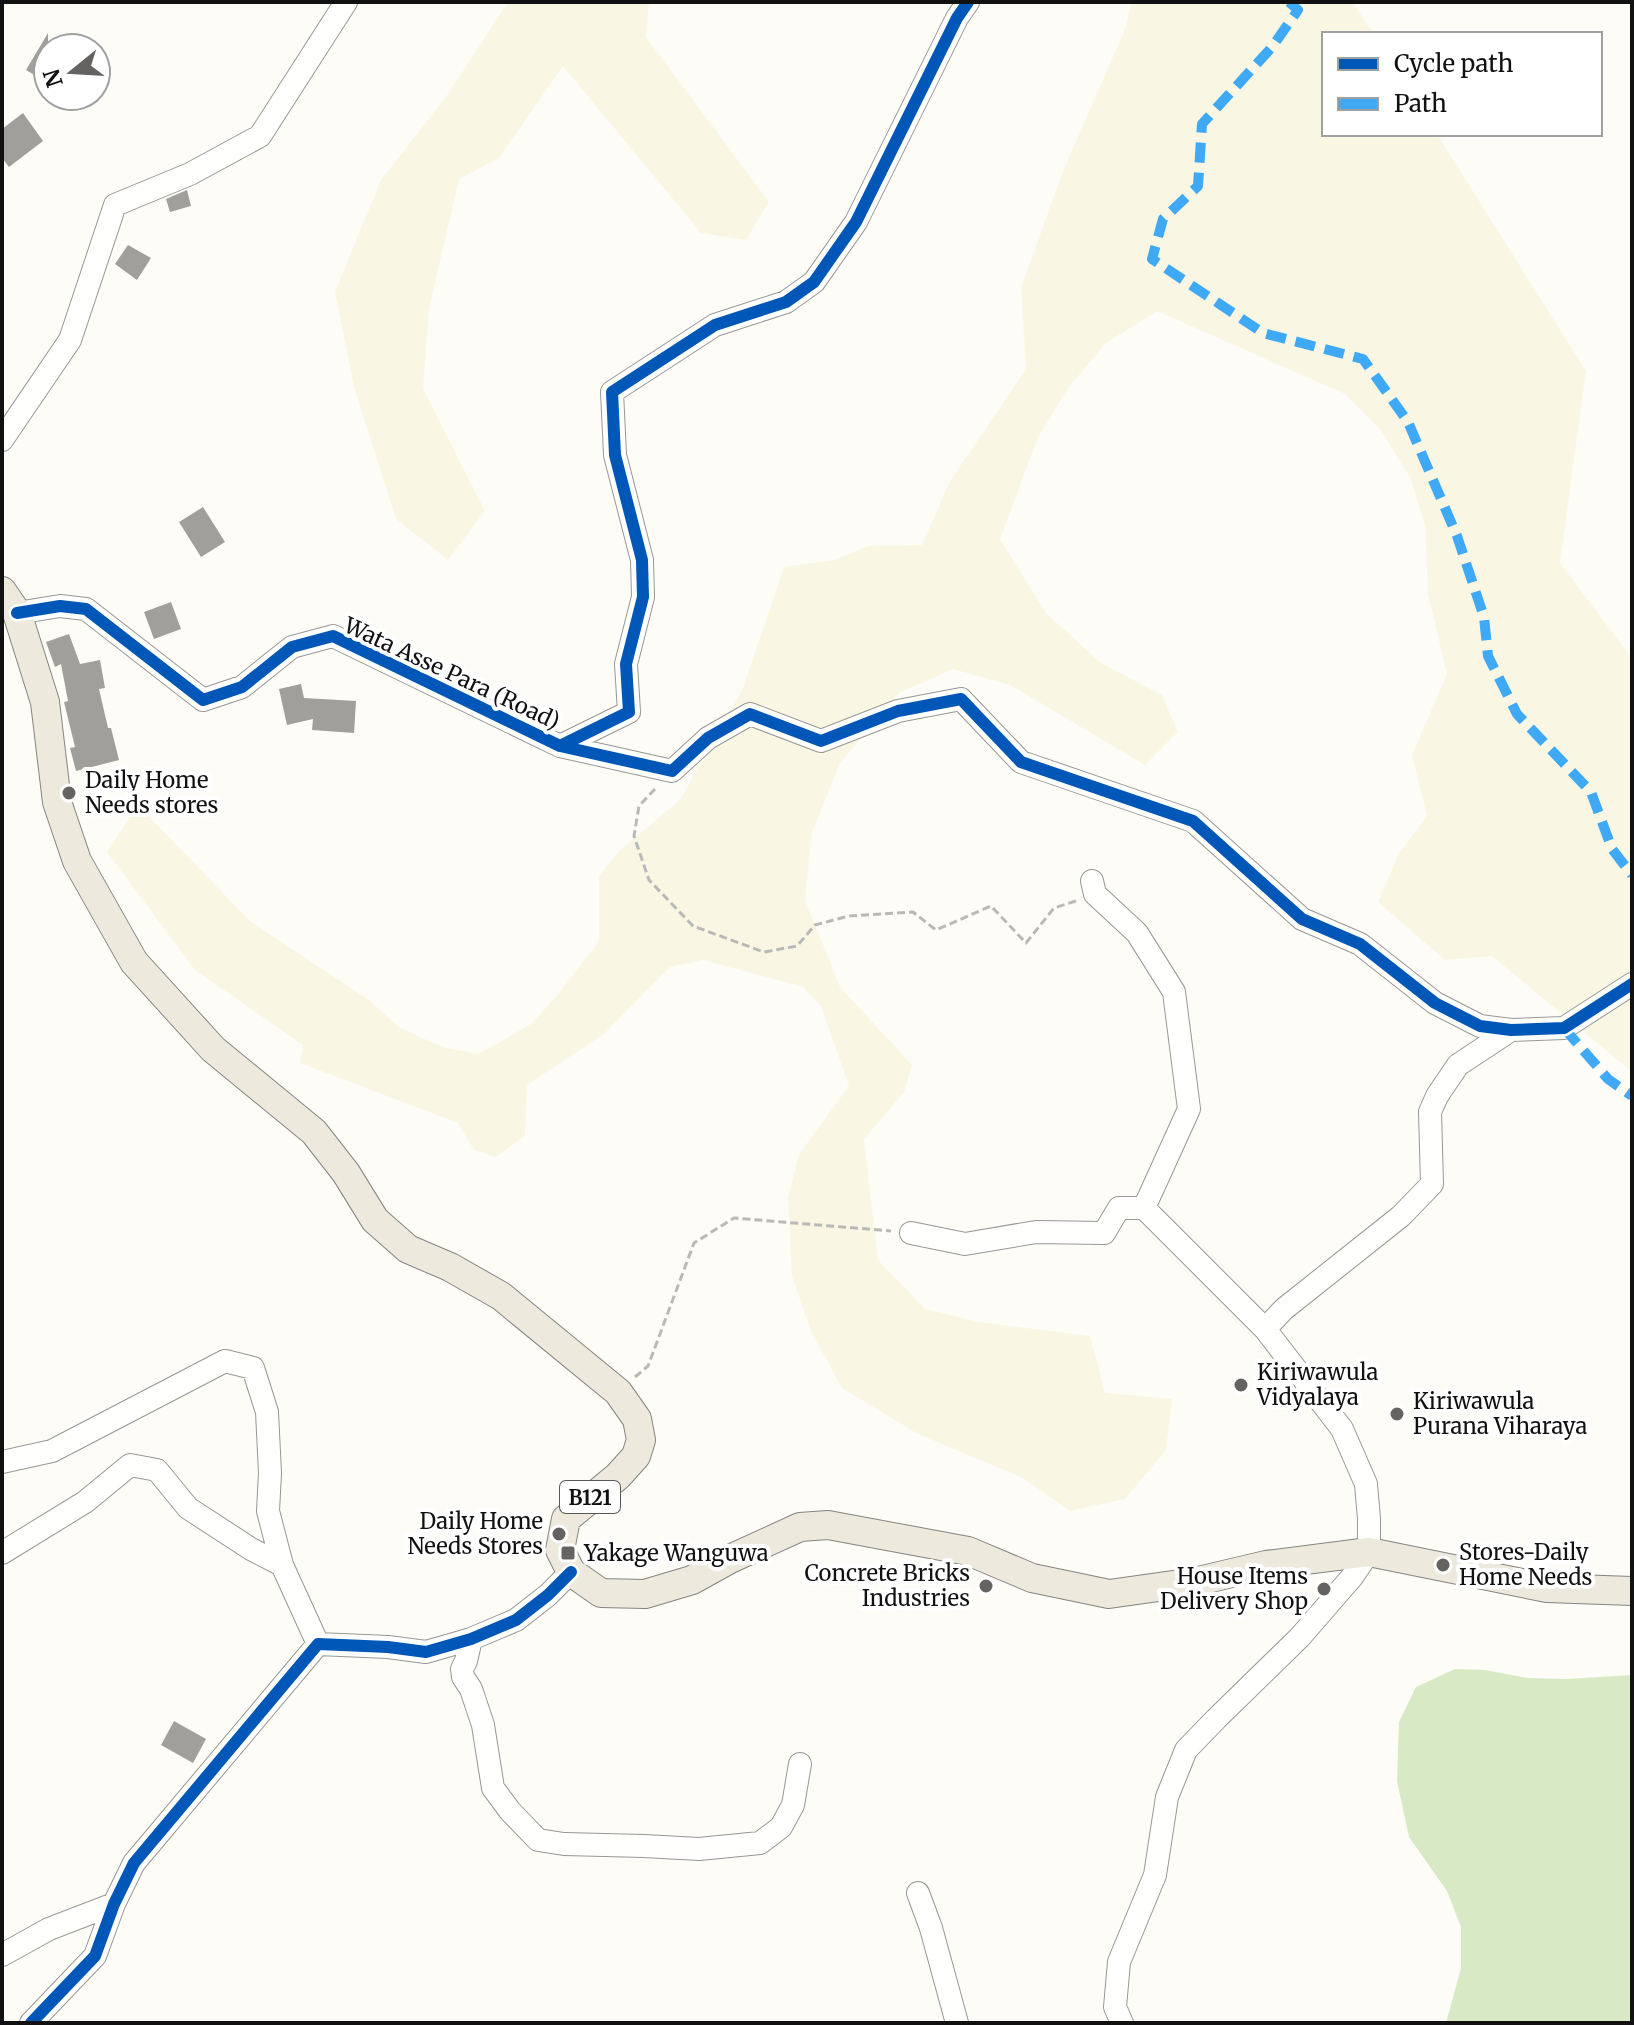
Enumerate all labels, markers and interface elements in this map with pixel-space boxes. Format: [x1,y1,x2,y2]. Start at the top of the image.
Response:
north arrow [32,32,112,112]
legend [1322,32,1602,136]
text: Cycle path [1394,48,1513,79]
text: N [37,65,69,91]
text: Path [1394,88,1447,119]
street label: Wata Asse Para (Road) [339,610,564,735]
place label: Daily Home Needs stores [85,766,218,819]
marker: Daily Home Needs stores [60,784,78,802]
place label: Kiriwawula Vidyalaya [1256,1358,1379,1411]
marker: Kiriwawula Vidyalaya [1232,1376,1250,1394]
place label: Kiriwawula Purana Viharaya [1413,1387,1587,1440]
marker: Kiriwawula Purana Viharaya [1388,1405,1406,1423]
road number: B121 [560,1481,620,1513]
place label: Daily Home Needs Stores [407,1507,543,1560]
marker: Daily Home Needs Stores [550,1525,568,1543]
place label: Stores-Daily Home Needs [1459,1538,1592,1591]
place label: Yakage Wanguwa [583,1539,769,1567]
marker: Yakage Wanguwa [559,1544,577,1562]
marker: Stores-Daily Home Needs [1434,1556,1452,1574]
place label: Concrete Bricks Industries [804,1559,970,1612]
place label: House Items Delivery Shop [1160,1562,1308,1615]
marker: Concrete Bricks Industries [977,1577,995,1595]
marker: House Items Delivery Shop [1315,1580,1333,1598]

